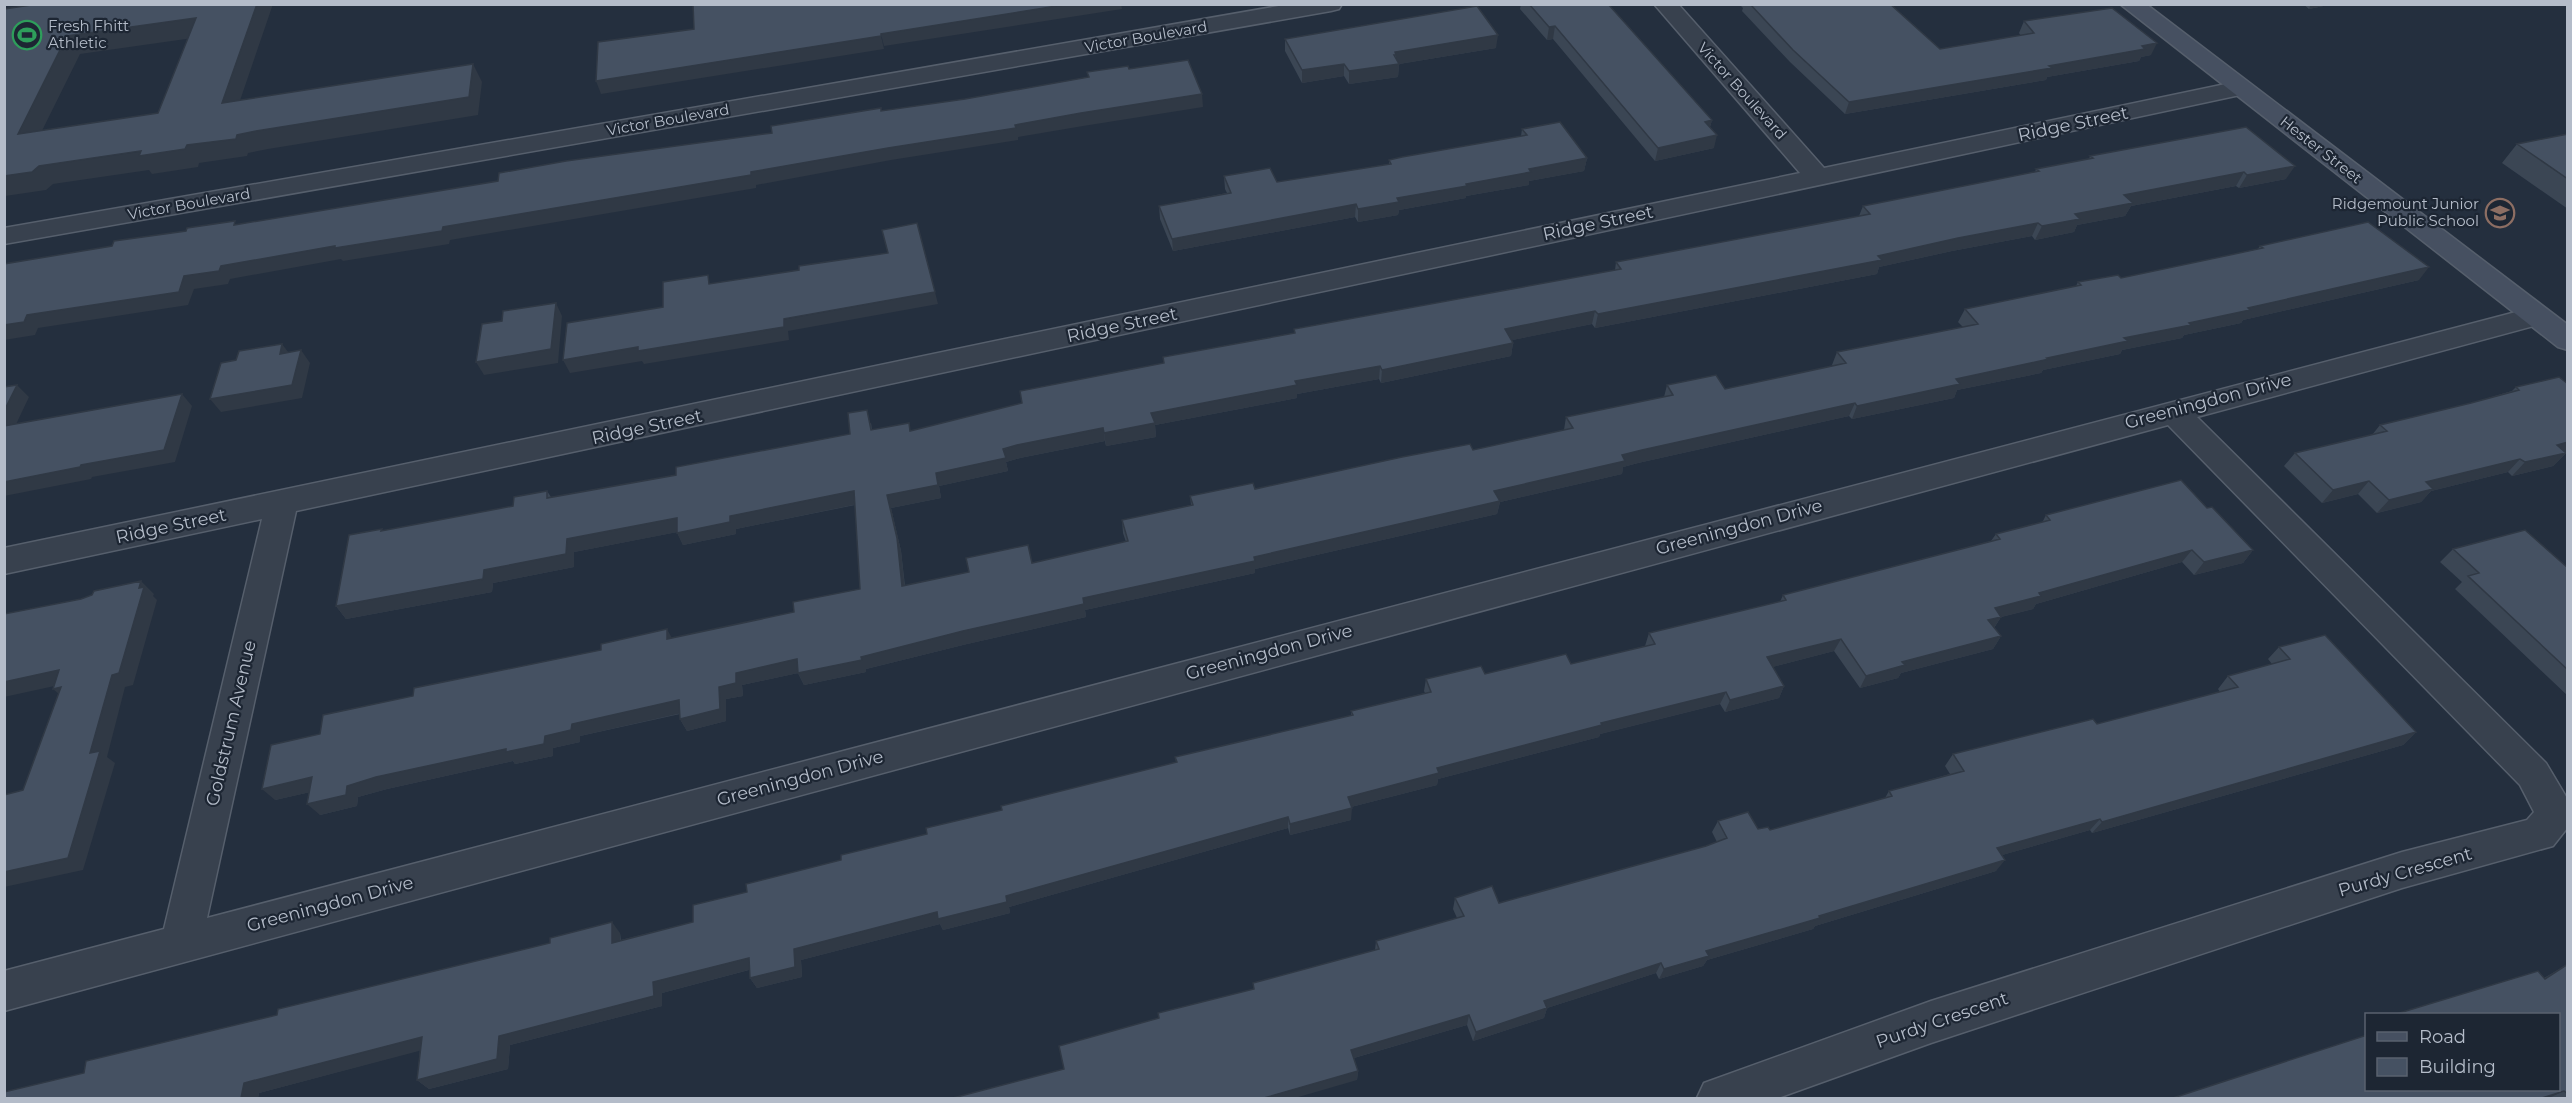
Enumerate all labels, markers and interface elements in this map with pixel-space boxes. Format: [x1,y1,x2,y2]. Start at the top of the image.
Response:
place label: Fresh Fhitt Athletic [48,16,129,52]
street label: Victor Boulevard [1083,16,1209,57]
sports icon: Fresh Fhitt Athletic [11,19,43,51]
street label: Victor Boulevard [1694,38,1791,143]
street label: Victor Boulevard [605,99,731,140]
street label: Ridge Street [2016,102,2130,146]
street label: Hester Street [2277,112,2366,187]
street label: Victor Boulevard [126,183,252,224]
place label: Ridgemount Junior Public School [2332,194,2479,230]
school or university icon: Ridgemount Junior Public School [2484,197,2516,229]
street label: Ridge Street [1541,201,1655,245]
street label: Ridge Street [1065,303,1179,347]
street label: Greeningdon Drive [2122,368,2294,434]
street label: Ridge Street [590,405,704,449]
street label: Greeningdon Drive [1653,494,1825,560]
street label: Ridge Street [114,504,228,548]
street label: Greeningdon Drive [1183,619,1355,685]
street label: Goldstrum Avenue [201,638,261,808]
street label: Greeningdon Drive [714,745,886,811]
street label: Purdy Crescent [2335,842,2475,902]
street label: Greeningdon Drive [244,871,416,937]
street label: Purdy Crescent [1873,987,2011,1053]
legend [2365,1013,2560,1091]
text: Road [2419,1026,2466,1048]
text: Building [2419,1056,2496,1078]

